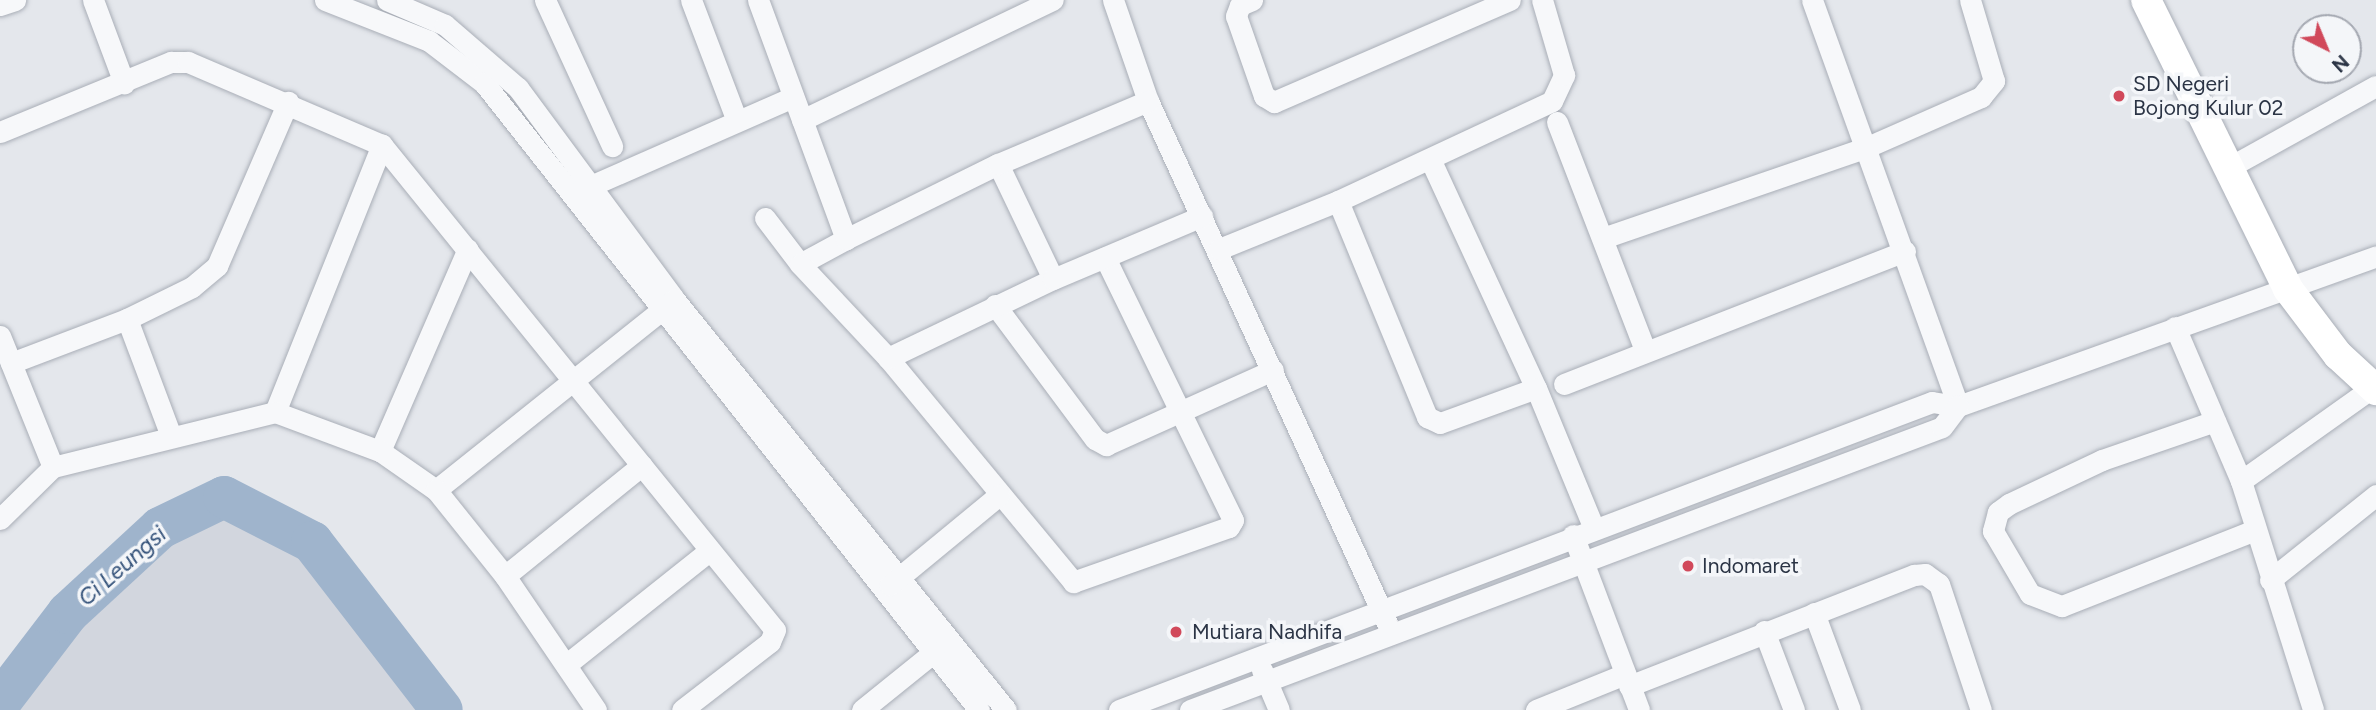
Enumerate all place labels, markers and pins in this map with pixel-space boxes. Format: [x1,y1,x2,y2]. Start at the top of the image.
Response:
place label: SD Negeri Bojong Kulur 02 [2133,71,2283,121]
marker: SD Negeri Bojong Kulur 02 [2111,88,2127,104]
place label: Indomaret [1702,553,1799,579]
marker: Indomaret [1680,558,1696,574]
place label: Mutiara Nadhifa [1192,619,1342,645]
marker: Mutiara Nadhifa [1166,622,1186,642]

